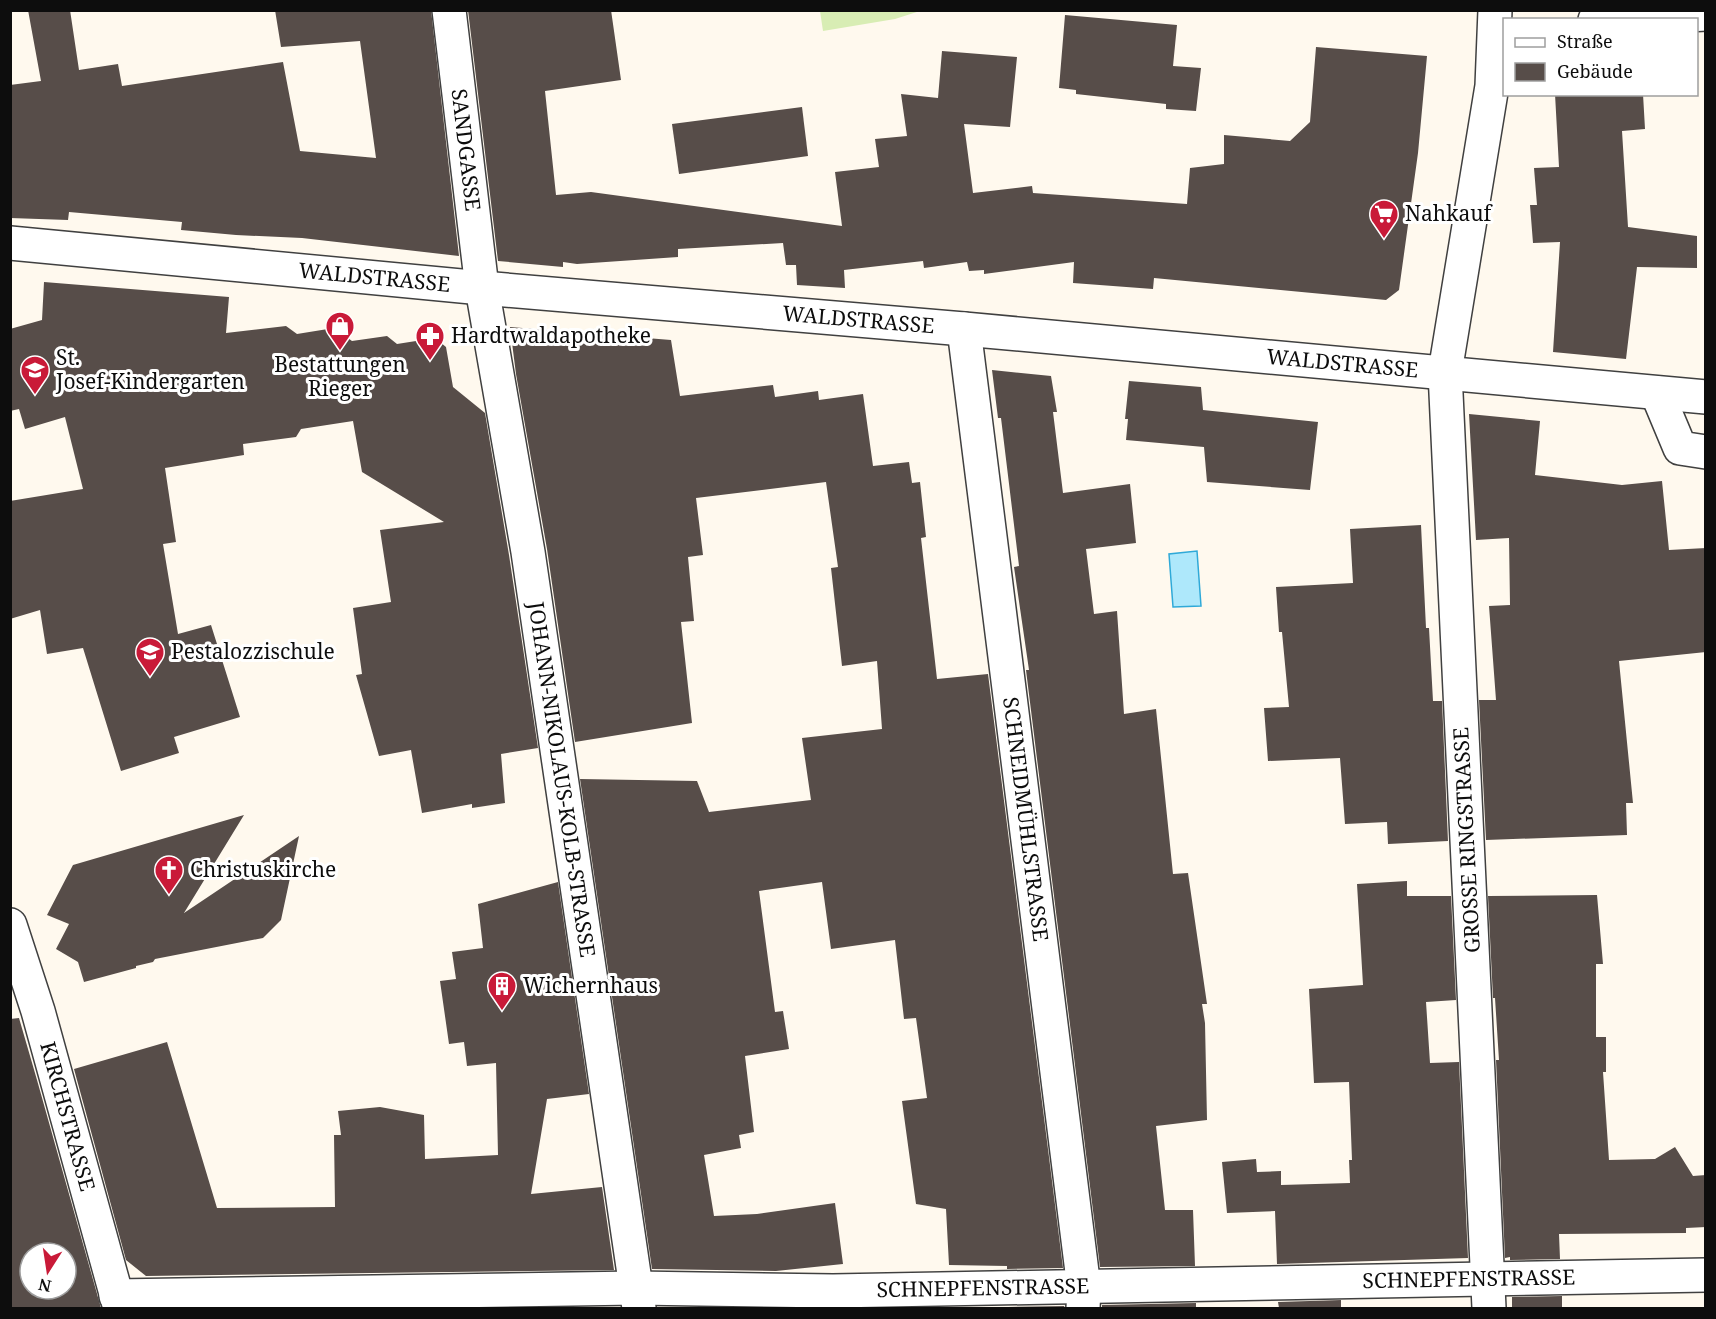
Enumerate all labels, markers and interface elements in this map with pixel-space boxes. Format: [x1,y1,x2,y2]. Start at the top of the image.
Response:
legend [1503,18,1698,96]
text: Straße [1557,29,1613,53]
text: Gebäude [1557,59,1633,83]
street label: SANDGASSE [445,87,488,213]
supermarket icon: Nahkauf [1368,198,1400,240]
place label: Nahkauf [1405,199,1494,227]
street label: WALDSTRASSE [297,256,452,298]
street label: WALDSTRASSE [782,299,936,339]
shop icon: Bestattungen Rieger [324,310,356,352]
pharmacy icon: Hardtwaldapotheke [414,320,446,362]
place label: Hardtwaldapotheke [451,321,651,349]
street label: WALDSTRASSE [1266,342,1420,384]
place label: St. Josef-Kindergarten [55,343,245,395]
place label: Bestattungen Rieger [274,350,406,402]
school or university icon: St. Josef-Kindergarten [19,354,51,396]
street label: JOHANN-NIKOLAUS-KOLB-STRASSE [522,599,602,959]
school or university icon: Pestalozzischule [134,636,166,678]
place label: Pestalozzischule [171,637,335,665]
street label: SCHNEIDMÜHLSTRASSE [997,695,1055,943]
street label: GROSSE RINGSTRASSE [1446,726,1486,954]
church icon: Christuskirche [153,854,185,896]
place label: Christuskirche [190,855,336,883]
building icon: Wichernhaus [486,970,518,1012]
place label: Wichernhaus [523,971,658,999]
street label: KIRCHSTRASSE [34,1038,102,1194]
north arrow [18,1241,78,1301]
street label: SCHNEPFENSTRASSE [1362,1262,1575,1294]
street label: SCHNEPFENSTRASSE [876,1271,1090,1303]
text: N [36,1274,53,1298]

